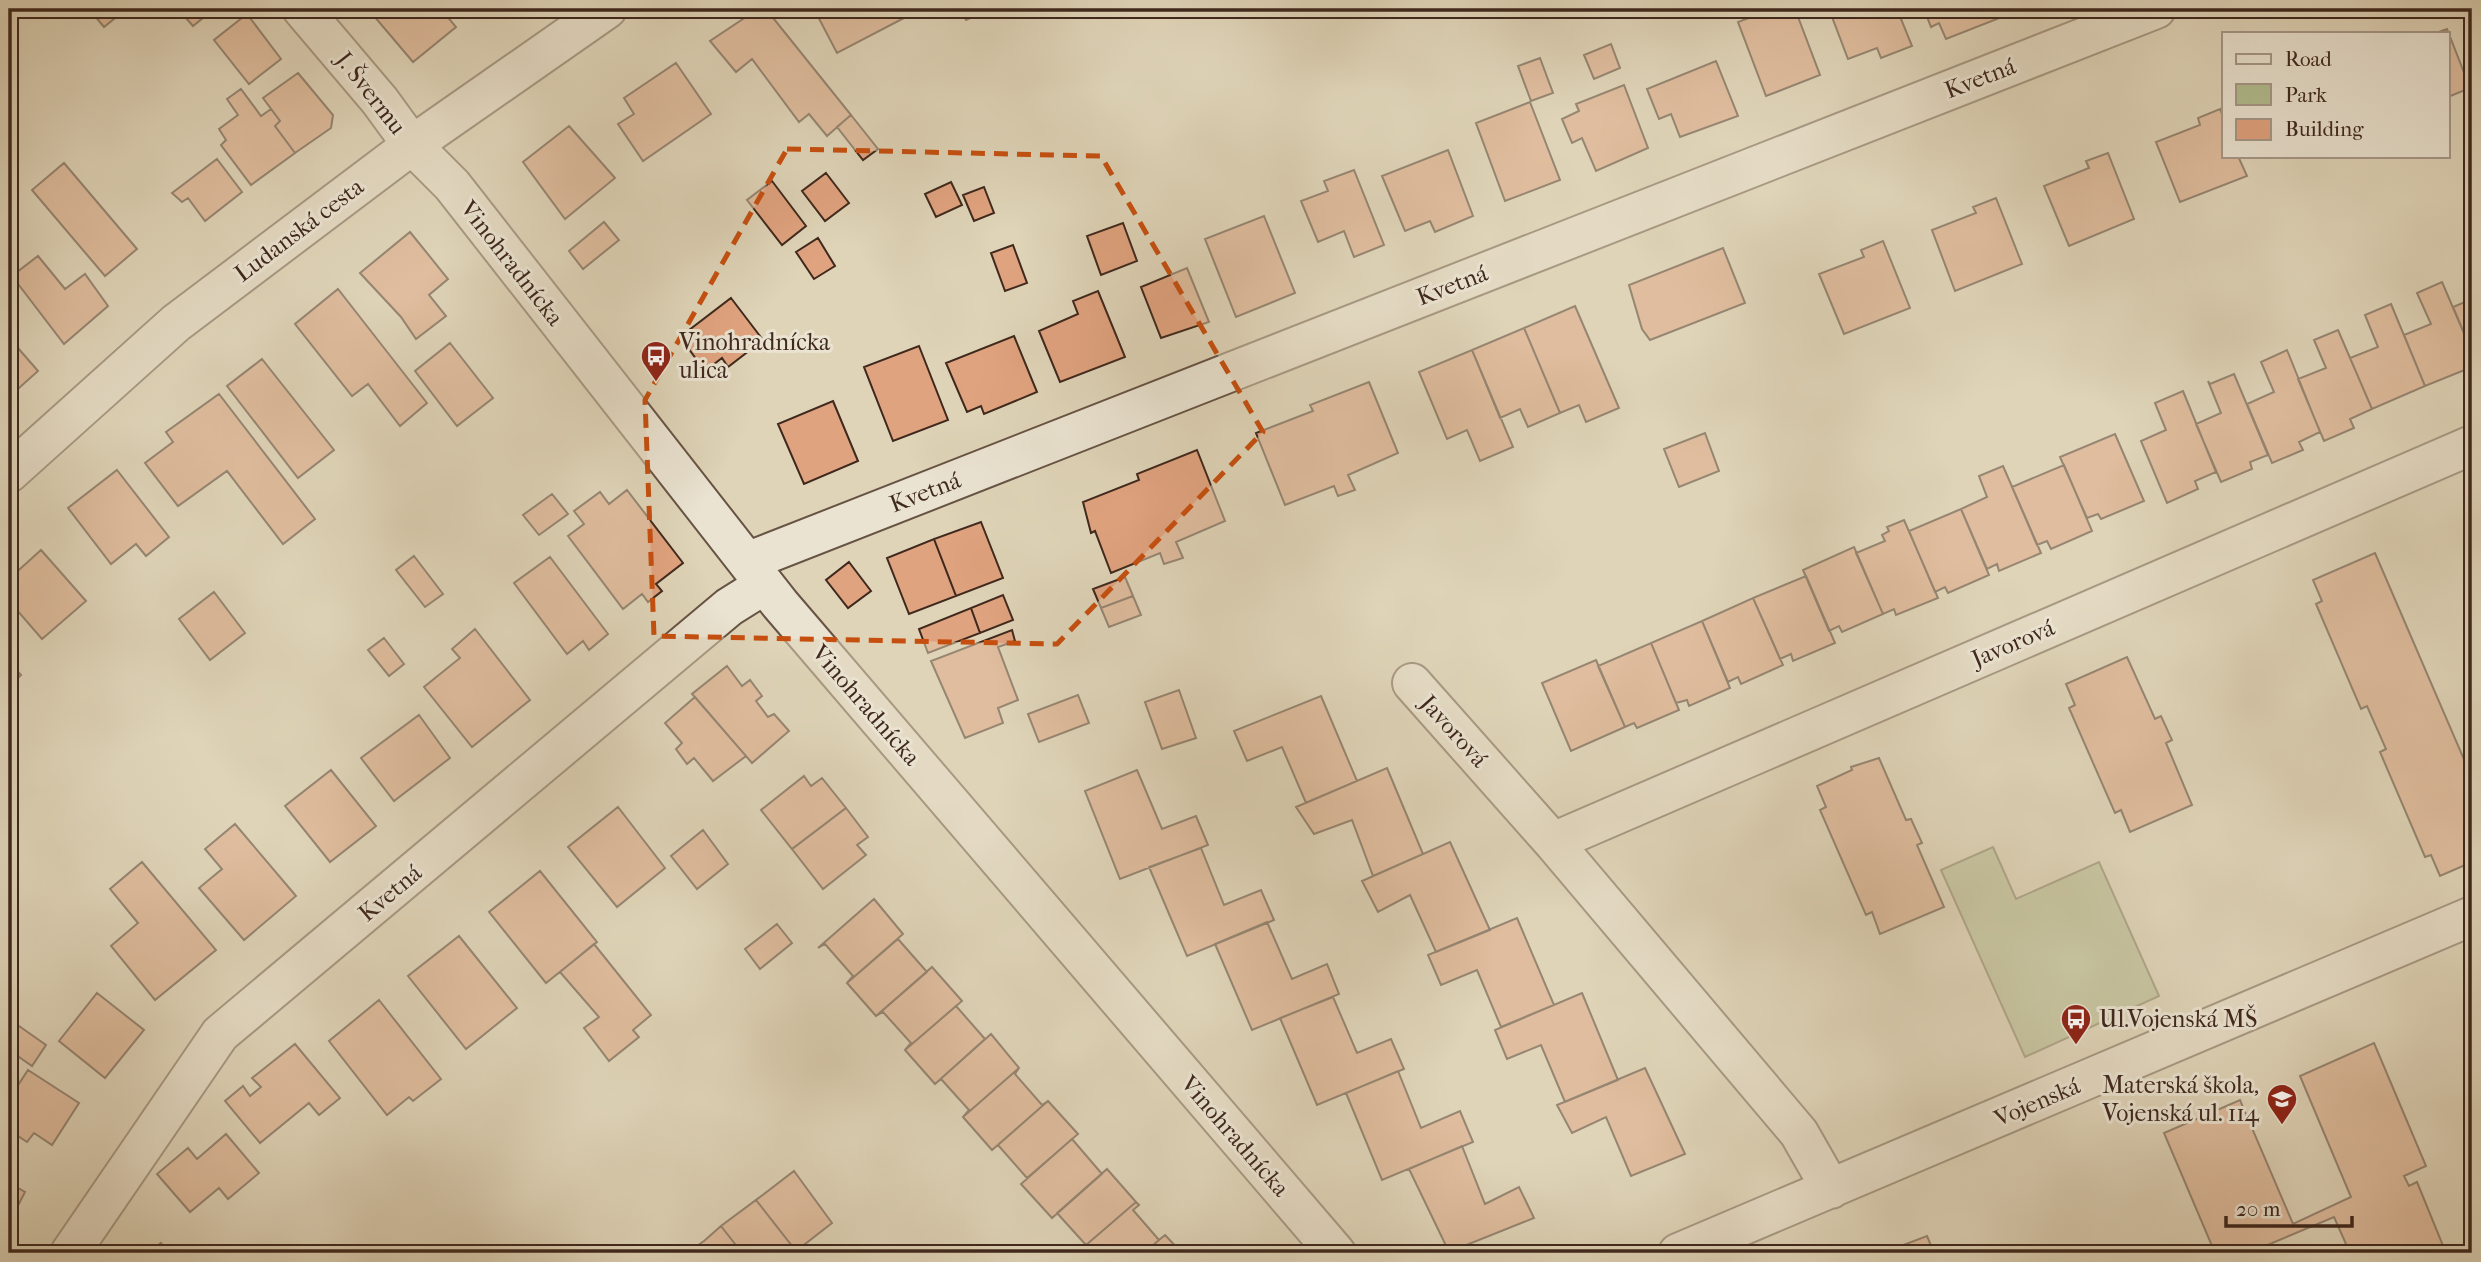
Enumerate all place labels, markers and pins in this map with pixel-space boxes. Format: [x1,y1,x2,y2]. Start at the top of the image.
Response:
place label: Vinohradnícka ulica [678,328,831,384]
bus stop icon: Vinohradnícka ulica [639,339,673,383]
bus stop icon: Ul.Vojenská MŠ [2059,1002,2093,1046]
place label: Ul.Vojenská MŠ [2099,1004,2257,1033]
place label: Materská škola, Vojenská ul. 114 [2101,1071,2260,1127]
school or university icon: Materská škola, Vojenská ul. 114 [2265,1082,2299,1126]

